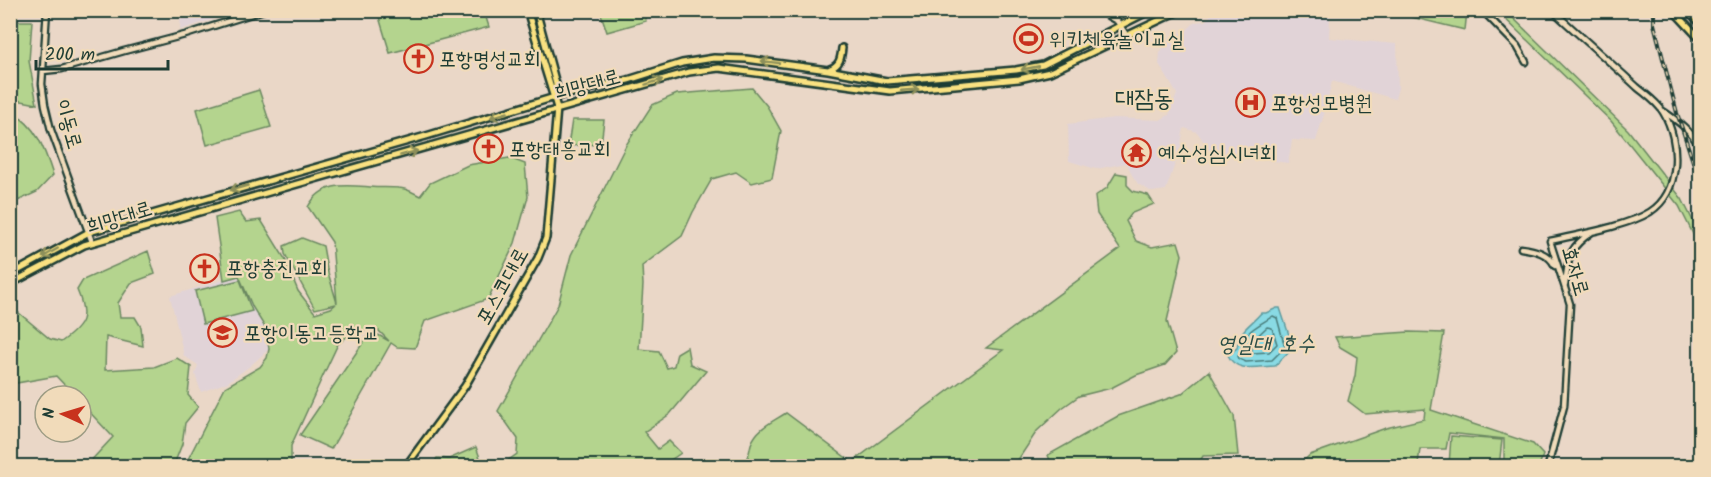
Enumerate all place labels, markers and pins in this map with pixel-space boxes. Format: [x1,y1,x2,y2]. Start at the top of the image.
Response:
sports icon: 위키체육놀이교실 [1012,23,1044,55]
place label: 위키체육놀이교실 [1049,24,1184,57]
church icon: 포항명성교회 [402,43,434,75]
place label: 포항명성교회 [439,44,540,77]
hospital icon: 포항성모병원 [1234,87,1266,119]
place label: 포항성모병원 [1271,88,1372,121]
church icon: 포항대흥교회 [472,133,504,165]
place label: 포항대흥교회 [509,134,610,167]
temple icon: 예수성심시녀회 [1121,137,1153,169]
place label: 예수성심시녀회 [1158,138,1276,171]
church icon: 포항충진교회 [189,252,221,284]
place label: 포항충진교회 [226,253,327,286]
school or university icon: 포항이동고등학교 [207,317,239,349]
place label: 포항이동고등학교 [244,318,379,351]

